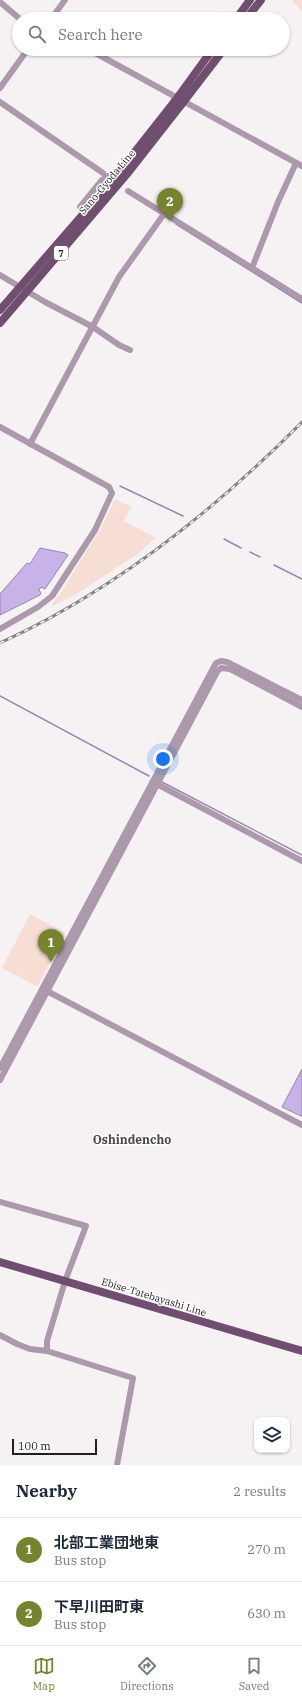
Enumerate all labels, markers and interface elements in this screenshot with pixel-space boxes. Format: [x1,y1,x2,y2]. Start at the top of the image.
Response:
search box [12,12,290,56]
icon: search [26,23,48,45]
text: Search here [58,25,143,44]
street label: Sano-Gyoda Line [76,147,138,217]
pin: 2 [157,188,183,221]
road number: 7 [54,246,68,260]
your location [153,749,173,769]
pin: 1 [38,929,64,962]
district label: Oshindencho [93,1132,171,1147]
street label: Ebise-Tatebayashi Line [100,1275,208,1319]
map controls [254,1417,290,1453]
button: layers [254,1417,290,1453]
scale bar [12,1437,97,1456]
text: 100 m [18,1439,51,1453]
text: Nearby [16,1480,77,1502]
text: 2 results [233,1483,286,1500]
text: 北部工業団地東 [54,1533,159,1552]
text: 1 [25,1541,33,1558]
text: 270 m [247,1541,286,1558]
text: Bus stop [54,1552,106,1569]
text: 下早川田町東 [54,1597,144,1616]
text: 2 [25,1605,33,1622]
text: 630 m [247,1605,286,1622]
text: Bus stop [54,1616,106,1633]
tab: Map [33,1655,55,1693]
tab: Directions [120,1655,174,1693]
tab: Saved [239,1655,269,1693]

